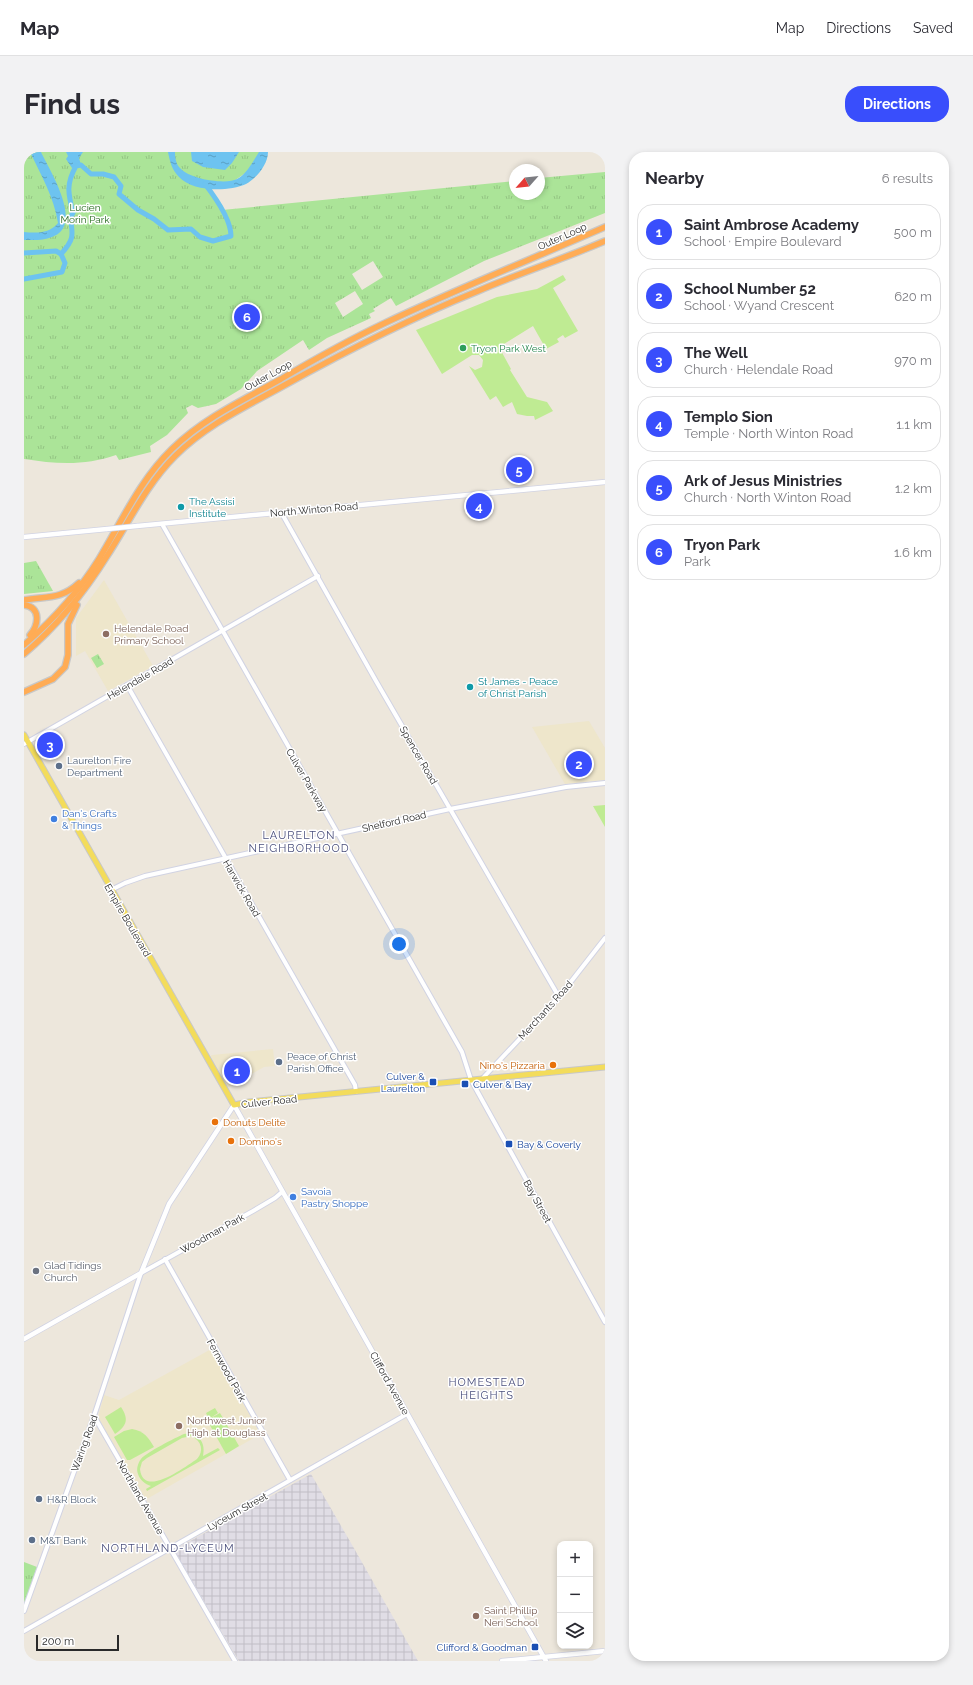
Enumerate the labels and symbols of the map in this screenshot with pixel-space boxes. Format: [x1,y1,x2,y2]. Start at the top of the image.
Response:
north arrow [509,164,545,200]
park label: Lucien Morin Park [60,202,110,225]
street label: Outer Loop [536,221,588,252]
pin: 6 [234,302,260,332]
marker: Tryon Park West [458,343,468,353]
place label: Tryon Park West [471,343,546,354]
street label: Outer Loop [243,358,294,393]
pin: 5 [506,455,532,485]
pin: 4 [466,491,492,521]
place label: The Assisi Institute [189,496,235,519]
street label: North Winton Road [269,500,359,519]
marker: The Assisi Institute [176,502,186,512]
place label: Helendale Road Primary School [114,623,188,646]
marker: Helendale Road Primary School [101,629,111,639]
street label: Helendale Road [105,655,175,702]
place label: St James - Peace of Christ Parish [478,676,558,699]
marker: St James - Peace of Christ Parish [465,682,475,692]
street label: Spencer Road [398,724,440,786]
pin: 3 [37,730,63,760]
street label: Culver Parkway [284,747,329,814]
pin: 2 [566,749,592,779]
place label: Laurelton Fire Department [67,755,131,778]
marker: Laurelton Fire Department [54,761,64,771]
place label: Dan's Crafts & Things [62,808,117,831]
street label: Shelford Road [361,809,427,834]
marker: Dan's Crafts & Things [49,814,59,824]
district label: LAURELTON NEIGHBORHOOD [248,829,350,855]
street label: Harwick Road [221,858,262,919]
street label: Empire Boulevard [102,882,153,959]
your location [389,934,409,954]
street label: Merchants Road [516,979,575,1042]
place label: Peace of Christ Parish Office [287,1051,357,1074]
pin: 1 [224,1056,250,1086]
marker: Peace of Christ Parish Office [274,1057,284,1067]
place label: Nino's Pizzaria [479,1060,545,1071]
marker: Nino's Pizzaria [548,1060,558,1070]
place label: Culver & Laurelton [381,1071,425,1094]
marker: Culver & Laurelton [428,1077,438,1087]
marker: Culver & Bay [460,1079,470,1089]
place label: Culver & Bay [473,1079,532,1090]
street label: Culver Road [241,1093,298,1110]
marker: Donuts Delite [210,1117,220,1127]
place label: Donuts Delite [223,1117,286,1128]
marker: Domino's [226,1136,236,1146]
place label: Domino's [239,1136,282,1147]
marker: Bay & Coverly [504,1139,514,1149]
place label: Bay & Coverly [517,1139,582,1150]
street label: Bay Street [521,1178,554,1225]
place label: Savoia Pastry Shoppe [301,1186,368,1209]
marker: Savoia Pastry Shoppe [288,1192,298,1202]
street label: Woodman Park [178,1211,247,1256]
place label: Glad Tidings Church [44,1260,101,1283]
marker: Glad Tidings Church [31,1266,41,1276]
street label: Fernwood Park [205,1337,249,1404]
street label: Clifford Avenue [368,1350,411,1417]
district label: HOMESTEAD HEIGHTS [448,1376,526,1402]
street label: Waring Road [69,1413,100,1473]
place label: Northwest Junior High at Douglass [187,1415,266,1438]
marker: Northwest Junior High at Douglass [174,1421,184,1431]
street label: Northland Avenue [115,1458,166,1536]
street label: Lyceum Street [205,1490,270,1532]
marker: H&R Block [34,1494,44,1504]
place label: H&R Block [47,1494,97,1505]
marker: M&T Bank [27,1535,37,1545]
place label: M&T Bank [40,1535,87,1546]
district label: NORTHLAND-LYCEUM [101,1542,235,1555]
place label: Saint Phillip Neri School [484,1605,538,1628]
marker: Saint Phillip Neri School [471,1611,481,1621]
scale bar [36,1633,119,1652]
place label: Clifford & Goodman [437,1642,527,1653]
marker: Clifford & Goodman [530,1642,540,1652]

